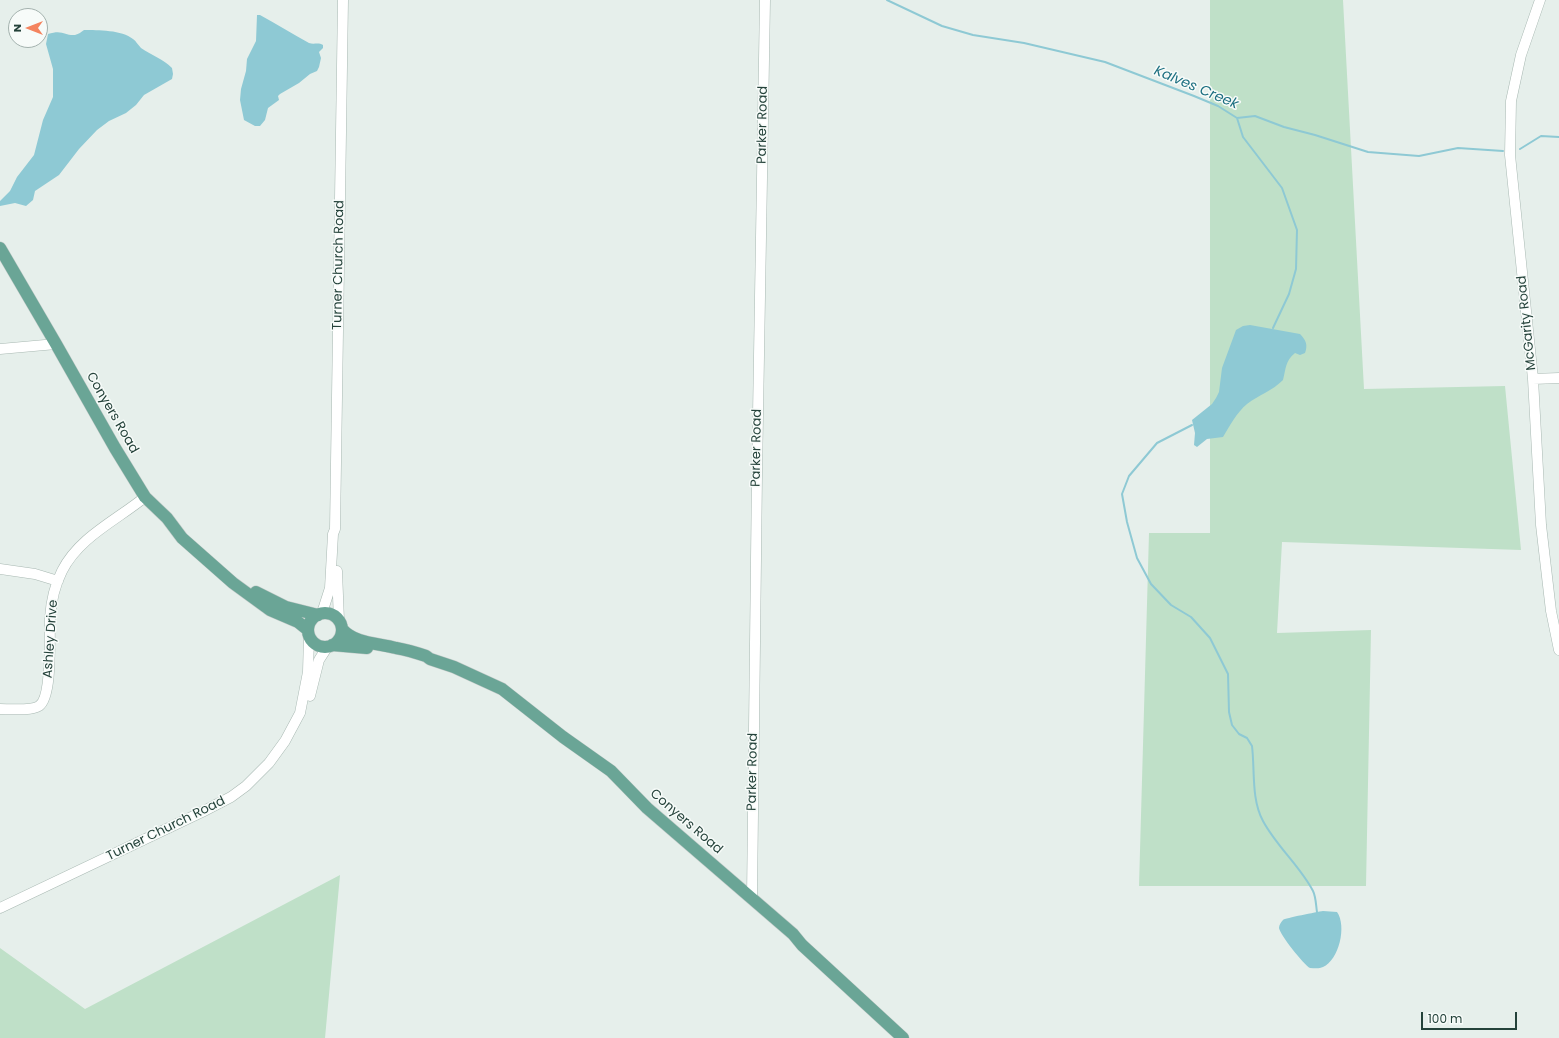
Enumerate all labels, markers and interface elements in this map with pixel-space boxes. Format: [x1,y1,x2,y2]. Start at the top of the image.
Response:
north arrow [8,8,48,48]
text: N [9,24,25,32]
water label: Kalves Creek [1151,63,1241,113]
street label: Parker Road [755,86,771,164]
street label: Turner Church Road [330,200,348,330]
street label: McGarity Road [1514,275,1540,371]
street label: Conyers Road [83,370,141,456]
street label: Parker Road [749,409,765,487]
street label: Ashley Drive [40,599,62,679]
street label: Parker Road [745,733,761,811]
street label: Conyers Road [647,786,725,858]
street label: Turner Church Road [104,794,228,864]
scale bar [1423,1004,1519,1030]
text: 100 m [1428,1010,1462,1027]

